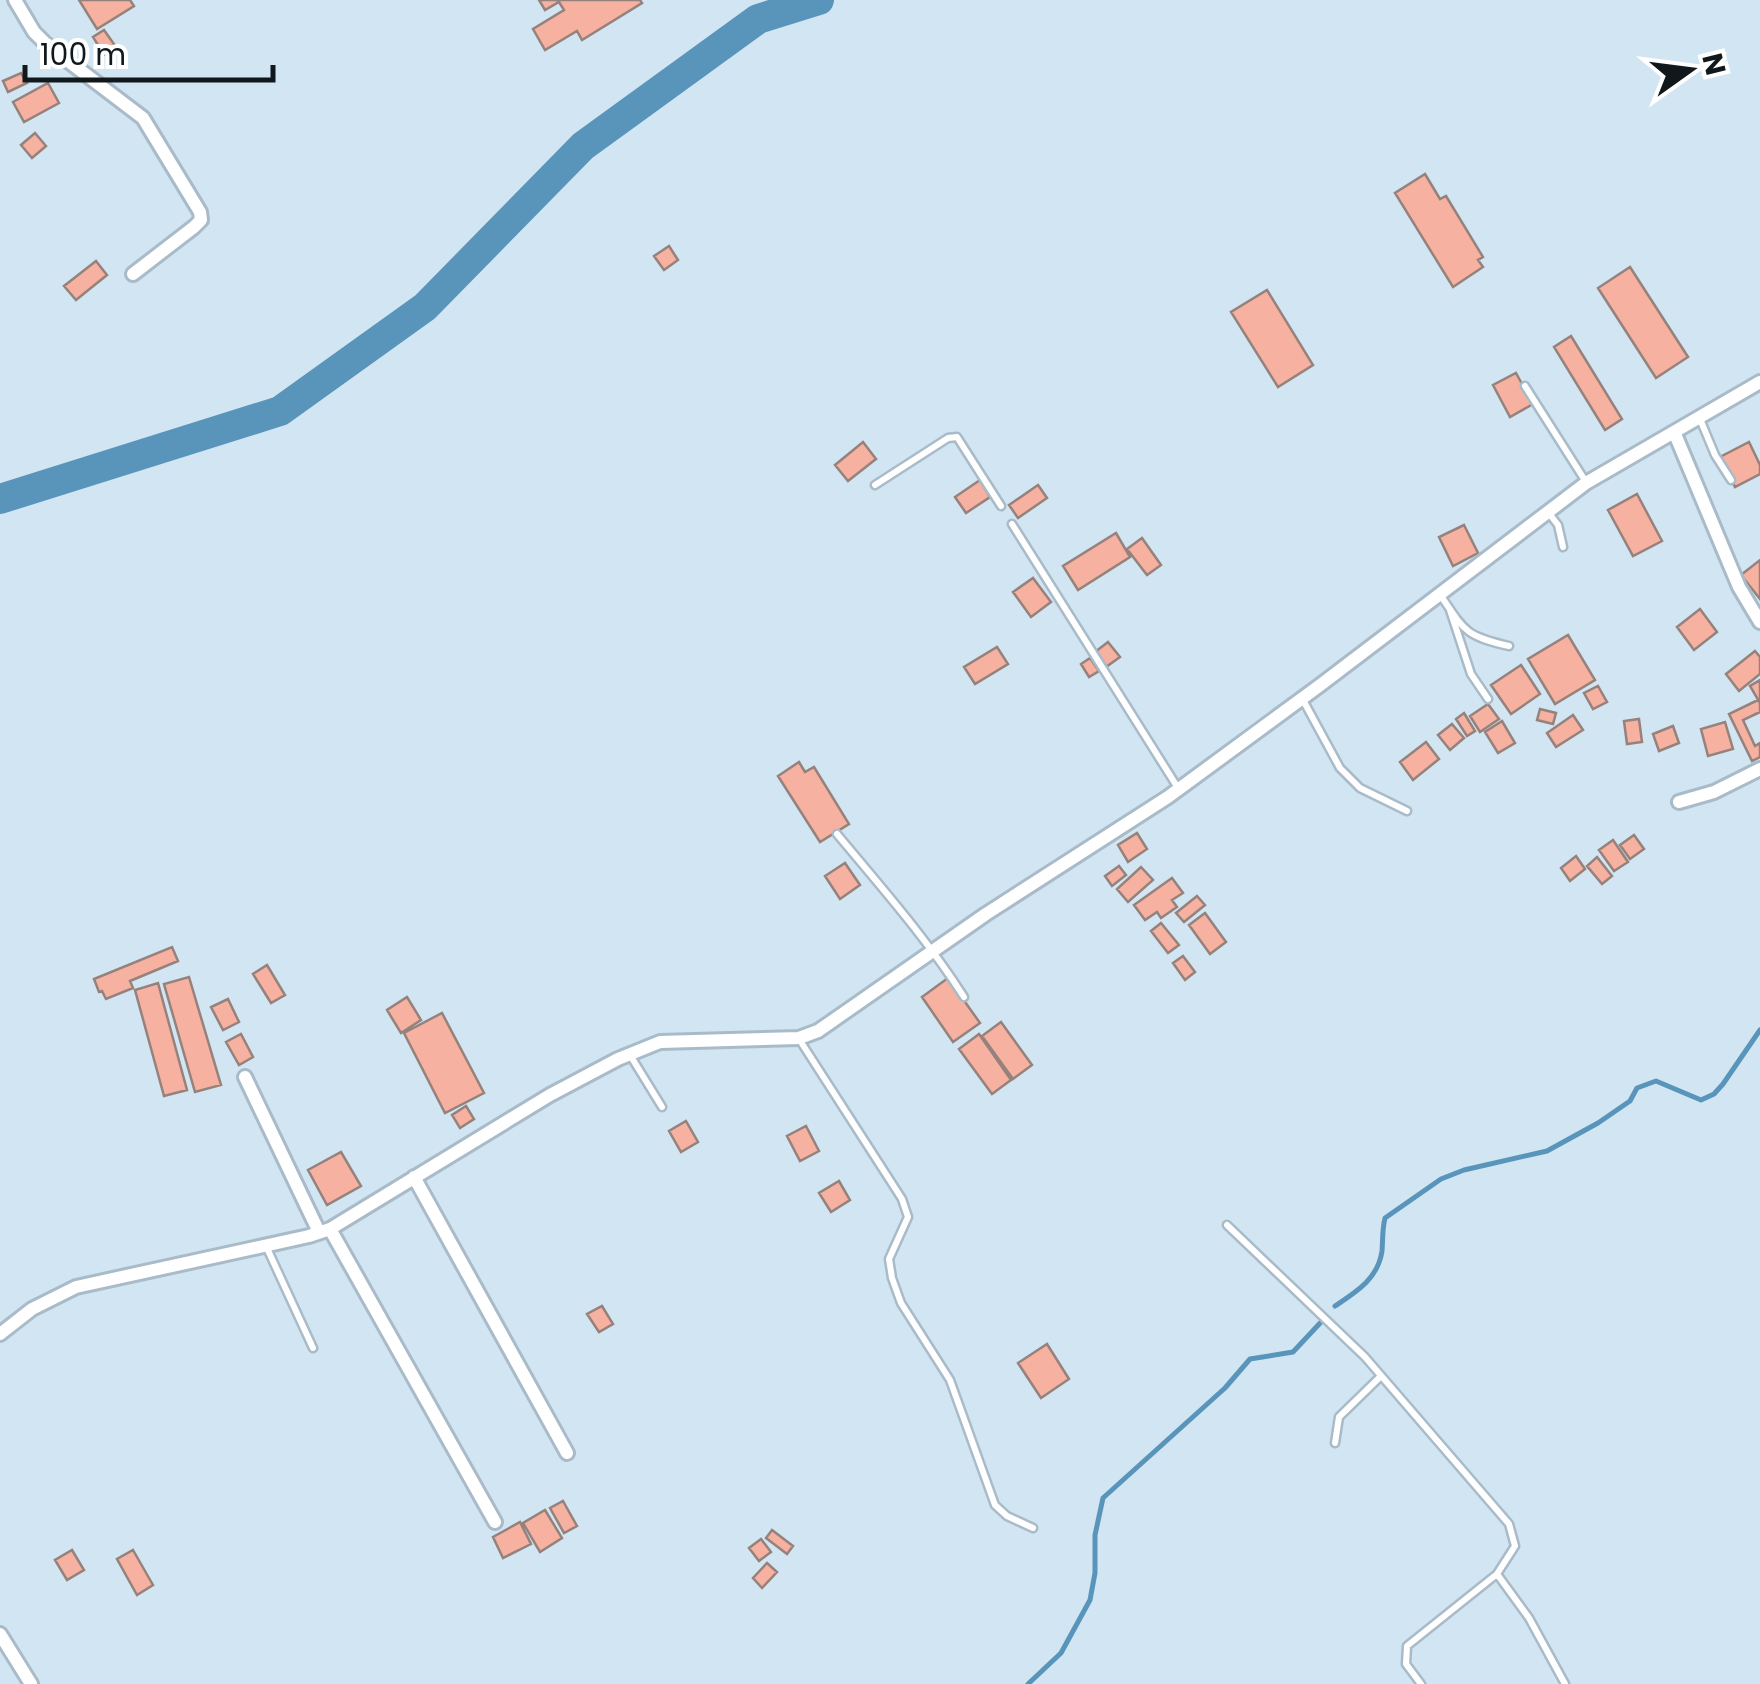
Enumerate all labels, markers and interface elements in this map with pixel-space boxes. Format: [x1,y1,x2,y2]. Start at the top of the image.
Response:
scale bar [25,20,272,82]
north arrow [1640,20,1740,120]
text: 100 m [40,33,126,76]
text: N [1692,49,1735,79]

